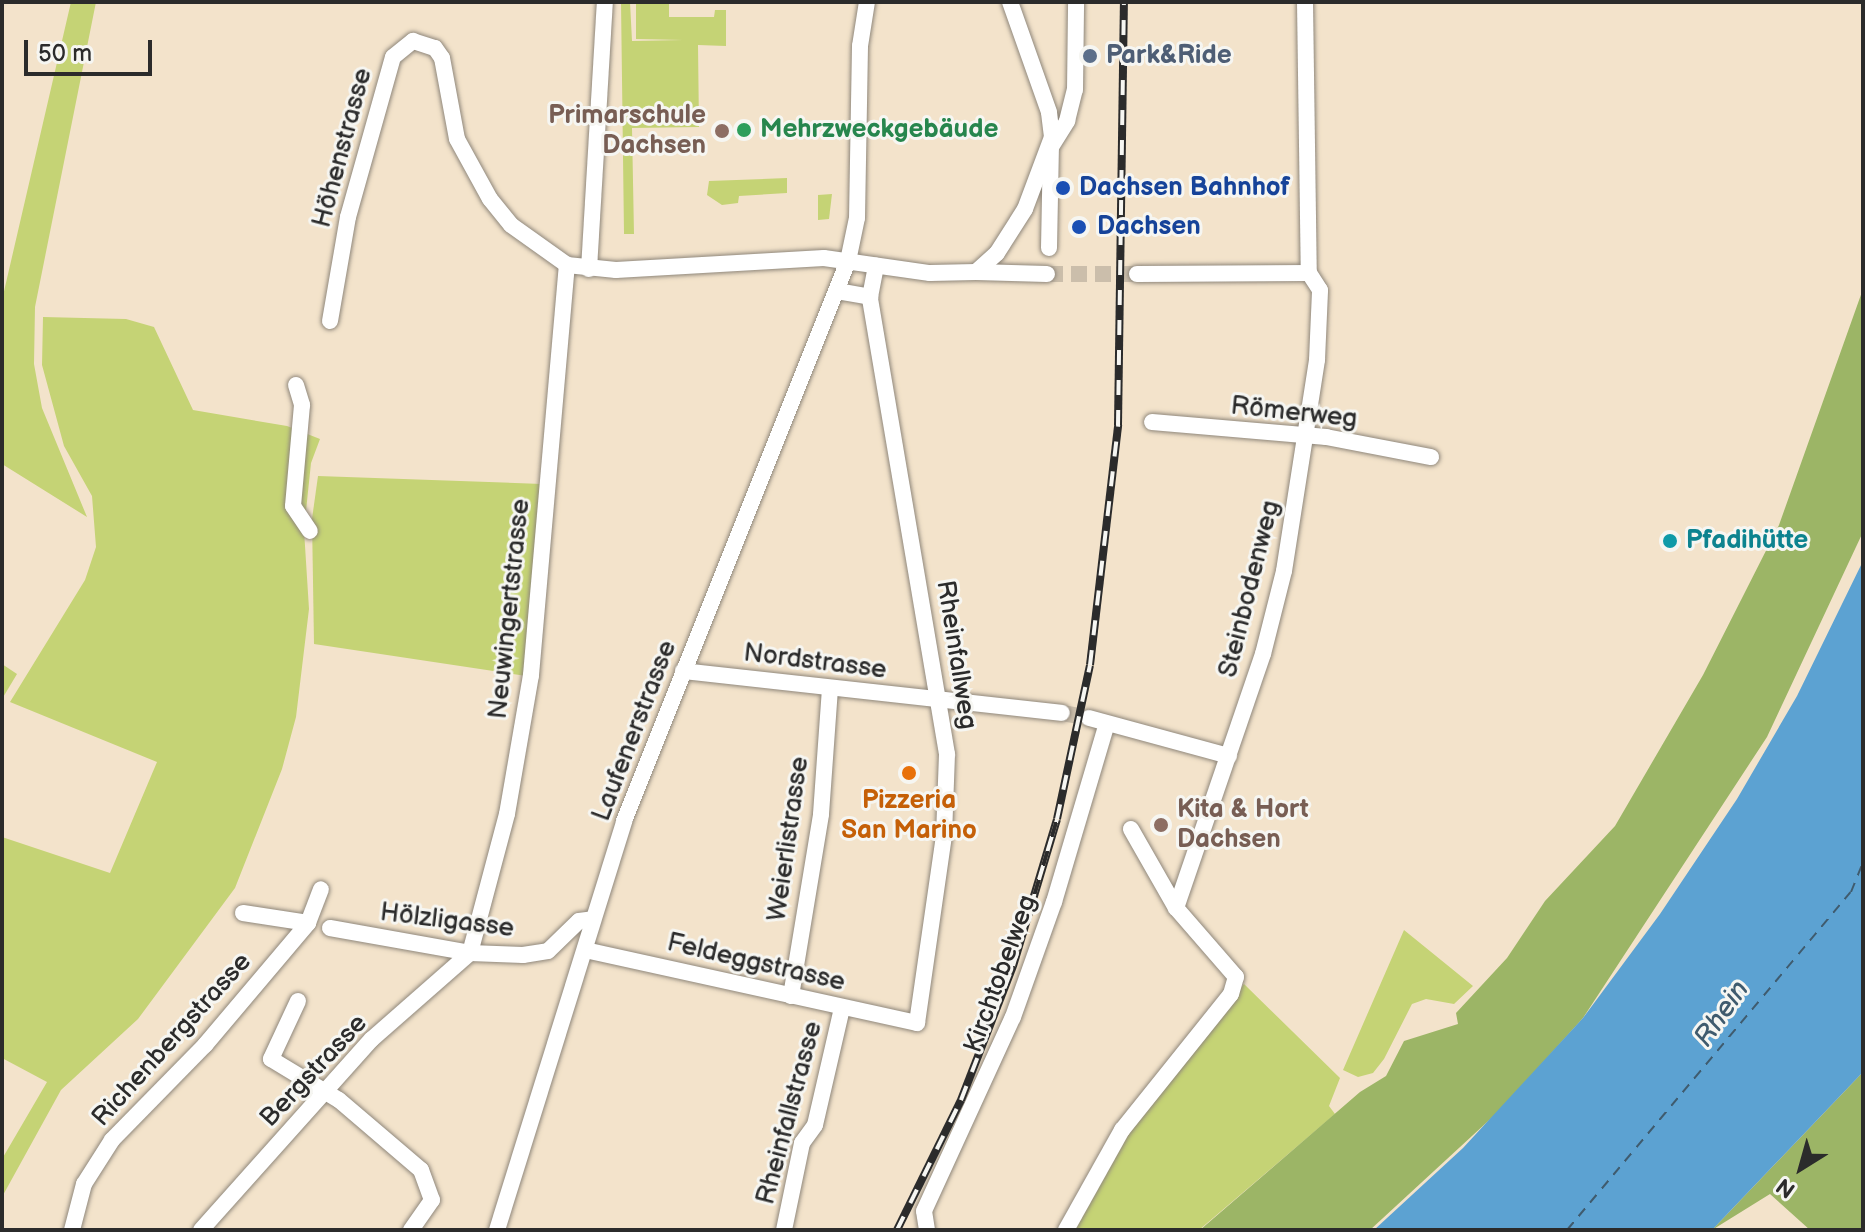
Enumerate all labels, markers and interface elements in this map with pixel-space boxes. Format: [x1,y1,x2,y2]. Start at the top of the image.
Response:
scale bar [28,24,156,74]
text: 50 m [38,39,92,68]
place label: Park&Ride [1106,40,1232,72]
marker: Park&Ride [1081,47,1099,65]
street label: Höhenstrasse [307,65,379,231]
place label: Primarschule Dachsen [548,100,706,162]
place label: Mehrzweckgebäude [760,114,998,146]
marker: Mehrzweckgebäude [735,121,753,139]
marker: Primarschule Dachsen [713,122,731,140]
place label: Dachsen Bahnhof [1079,172,1290,204]
marker: Dachsen Bahnhof [1054,179,1072,197]
place label: Dachsen [1097,211,1201,243]
marker: Dachsen [1068,216,1090,238]
street label: Römerweg [1229,391,1359,435]
street label: Neuwingertstrasse [483,497,537,721]
street label: Steinbodenweg [1213,497,1287,681]
place label: Pfadihütte [1686,525,1808,557]
marker: Pfadihütte [1661,532,1679,550]
street label: Rheinfallweg [929,578,983,732]
street label: Laufenerstrasse [586,636,684,826]
street label: Nordstrasse [742,638,888,686]
street label: Weierlistrasse [762,755,816,923]
marker: Pizzeria San Marino [900,764,918,782]
place label: Pizzeria San Marino [841,785,977,846]
place label: Kita & Hort Dachsen [1177,794,1309,856]
marker: Kita & Hort Dachsen [1152,816,1170,834]
street label: Kirchtobelweg [958,891,1044,1057]
street label: Hölzligasse [378,897,516,945]
street label: Feldeggstrasse [664,927,848,999]
street label: Richenbergstrasse [86,947,258,1133]
water label: Rhein [1687,974,1757,1054]
street label: Bergstrasse [254,1008,374,1134]
street label: Rheinfallstrasse [751,1018,829,1208]
north arrow [1761,1128,1841,1208]
text: N [1772,1172,1801,1203]

